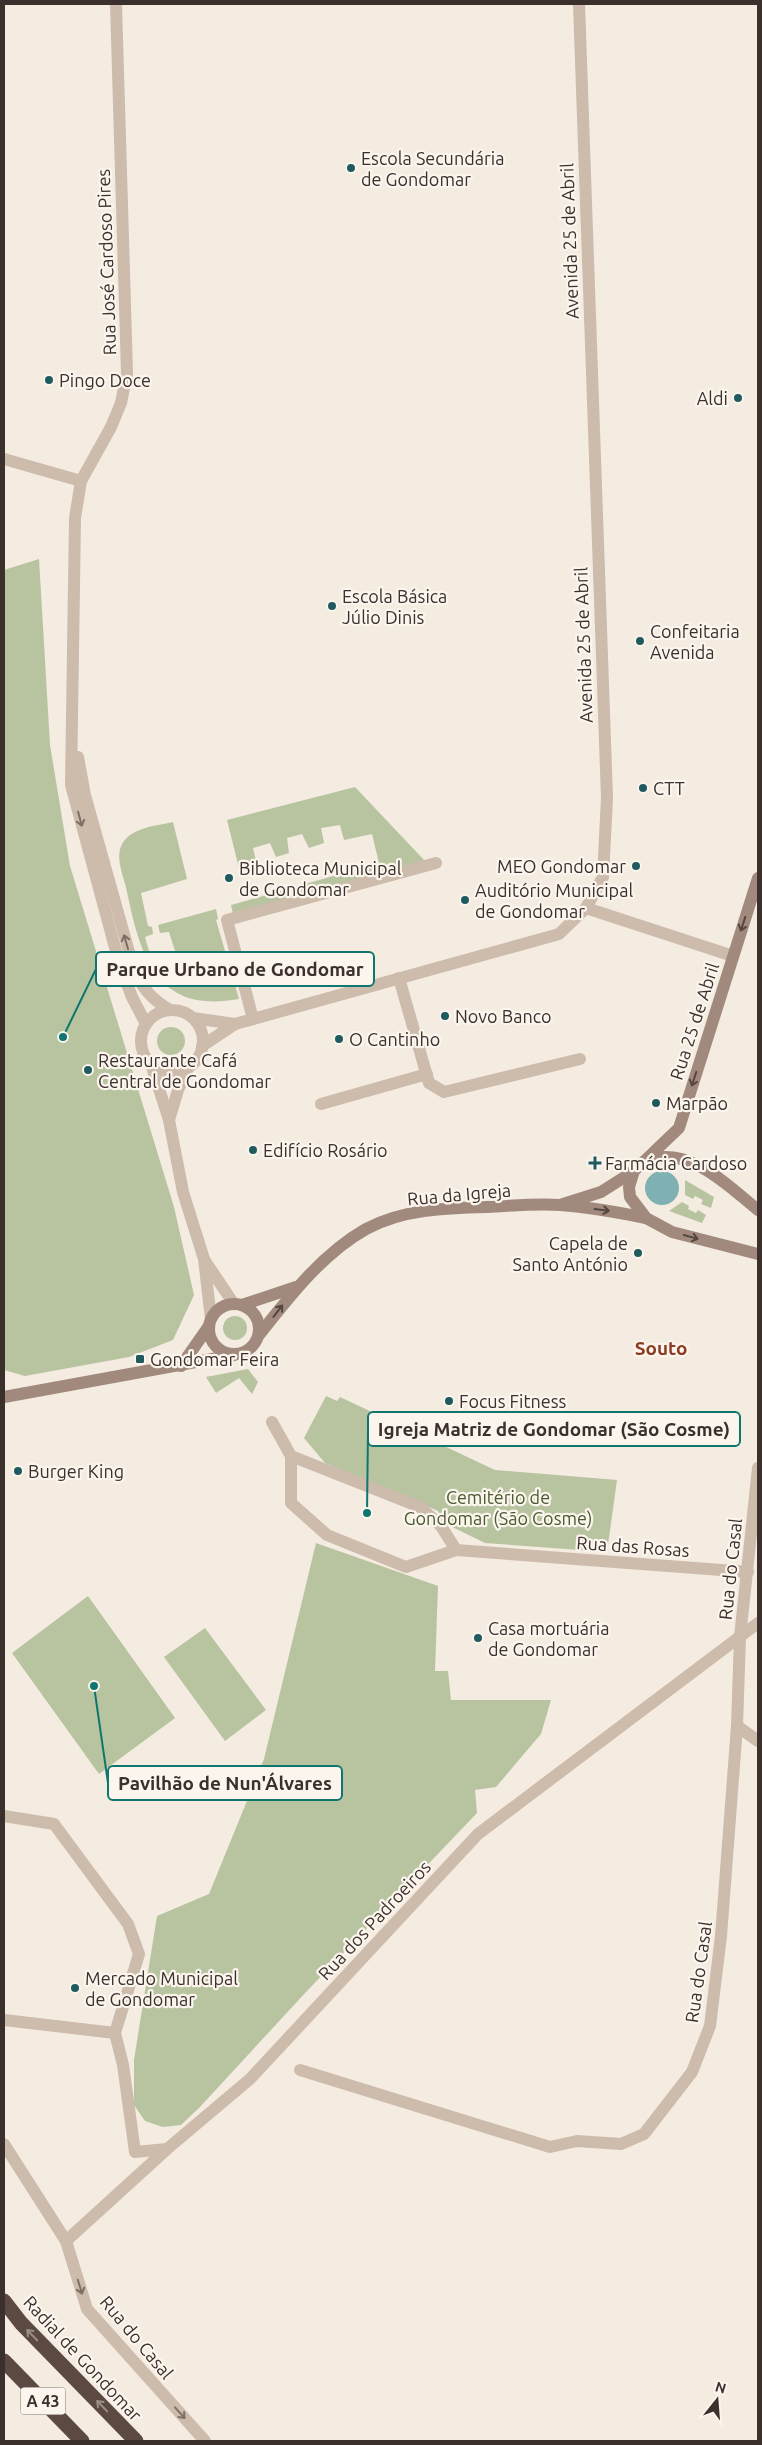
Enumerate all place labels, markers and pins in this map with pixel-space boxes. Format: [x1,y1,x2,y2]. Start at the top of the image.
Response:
place label: Escola Secundária de Gondomar [361,148,504,189]
marker: Escola Secundária de Gondomar [345,162,357,174]
place label: Pingo Doce [59,370,151,390]
marker: Pingo Doce [43,374,55,386]
place label: Aldi [697,388,728,408]
marker: Aldi [732,392,744,404]
place label: Escola Básica Júlio Dinis [342,586,447,627]
marker: Escola Básica Júlio Dinis [326,600,338,612]
place label: Confeitaria Avenida [650,621,740,662]
marker: Confeitaria Avenida [634,635,646,647]
place label: CTT [653,778,685,798]
marker: CTT [637,782,649,794]
place label: MEO Gondomar [497,856,626,876]
place label: Biblioteca Municipal de Gondomar [239,858,402,899]
marker: MEO Gondomar [630,860,642,872]
marker: Biblioteca Municipal de Gondomar [223,872,235,884]
place label: Auditório Municipal de Gondomar [475,880,633,921]
marker: Auditório Municipal de Gondomar [459,894,471,906]
callout: Parque Urbano de Gondomar [96,952,374,986]
place label: Novo Banco [455,1006,552,1026]
marker: Novo Banco [439,1010,451,1022]
place label: O Cantinho [349,1029,440,1049]
marker: O Cantinho [333,1033,345,1045]
place label: Restaurante Cafá Central de Gondomar [98,1050,271,1091]
marker: Restaurante Cafá Central de Gondomar [82,1064,94,1076]
place label: Marpão [666,1093,728,1113]
marker: Marpão [650,1097,662,1109]
place label: Edifício Rosário [263,1140,388,1160]
marker: Edifício Rosário [247,1144,259,1156]
place label: Farmácia Cardoso [605,1153,747,1173]
marker: Farmácia Cardoso [589,1157,601,1169]
place label: Capela de Santo António [513,1233,628,1274]
marker: Capela de Santo António [632,1247,644,1259]
place label: Gondomar Feira [150,1349,279,1369]
marker: Gondomar Feira [134,1353,146,1365]
place label: Focus Fitness [459,1391,567,1411]
marker: Focus Fitness [443,1395,455,1407]
callout: Igreja Matriz de Gondomar (São Cosme) [368,1412,740,1446]
place label: Burger King [28,1461,124,1481]
marker: Burger King [12,1465,24,1477]
place label: Casa mortuária de Gondomar [488,1618,609,1659]
marker: Casa mortuária de Gondomar [472,1632,484,1644]
callout: Pavilhão de Nun'Álvares [108,1766,342,1800]
place label: Mercado Municipal de Gondomar [85,1968,238,2009]
marker: Mercado Municipal de Gondomar [69,1982,81,1994]

